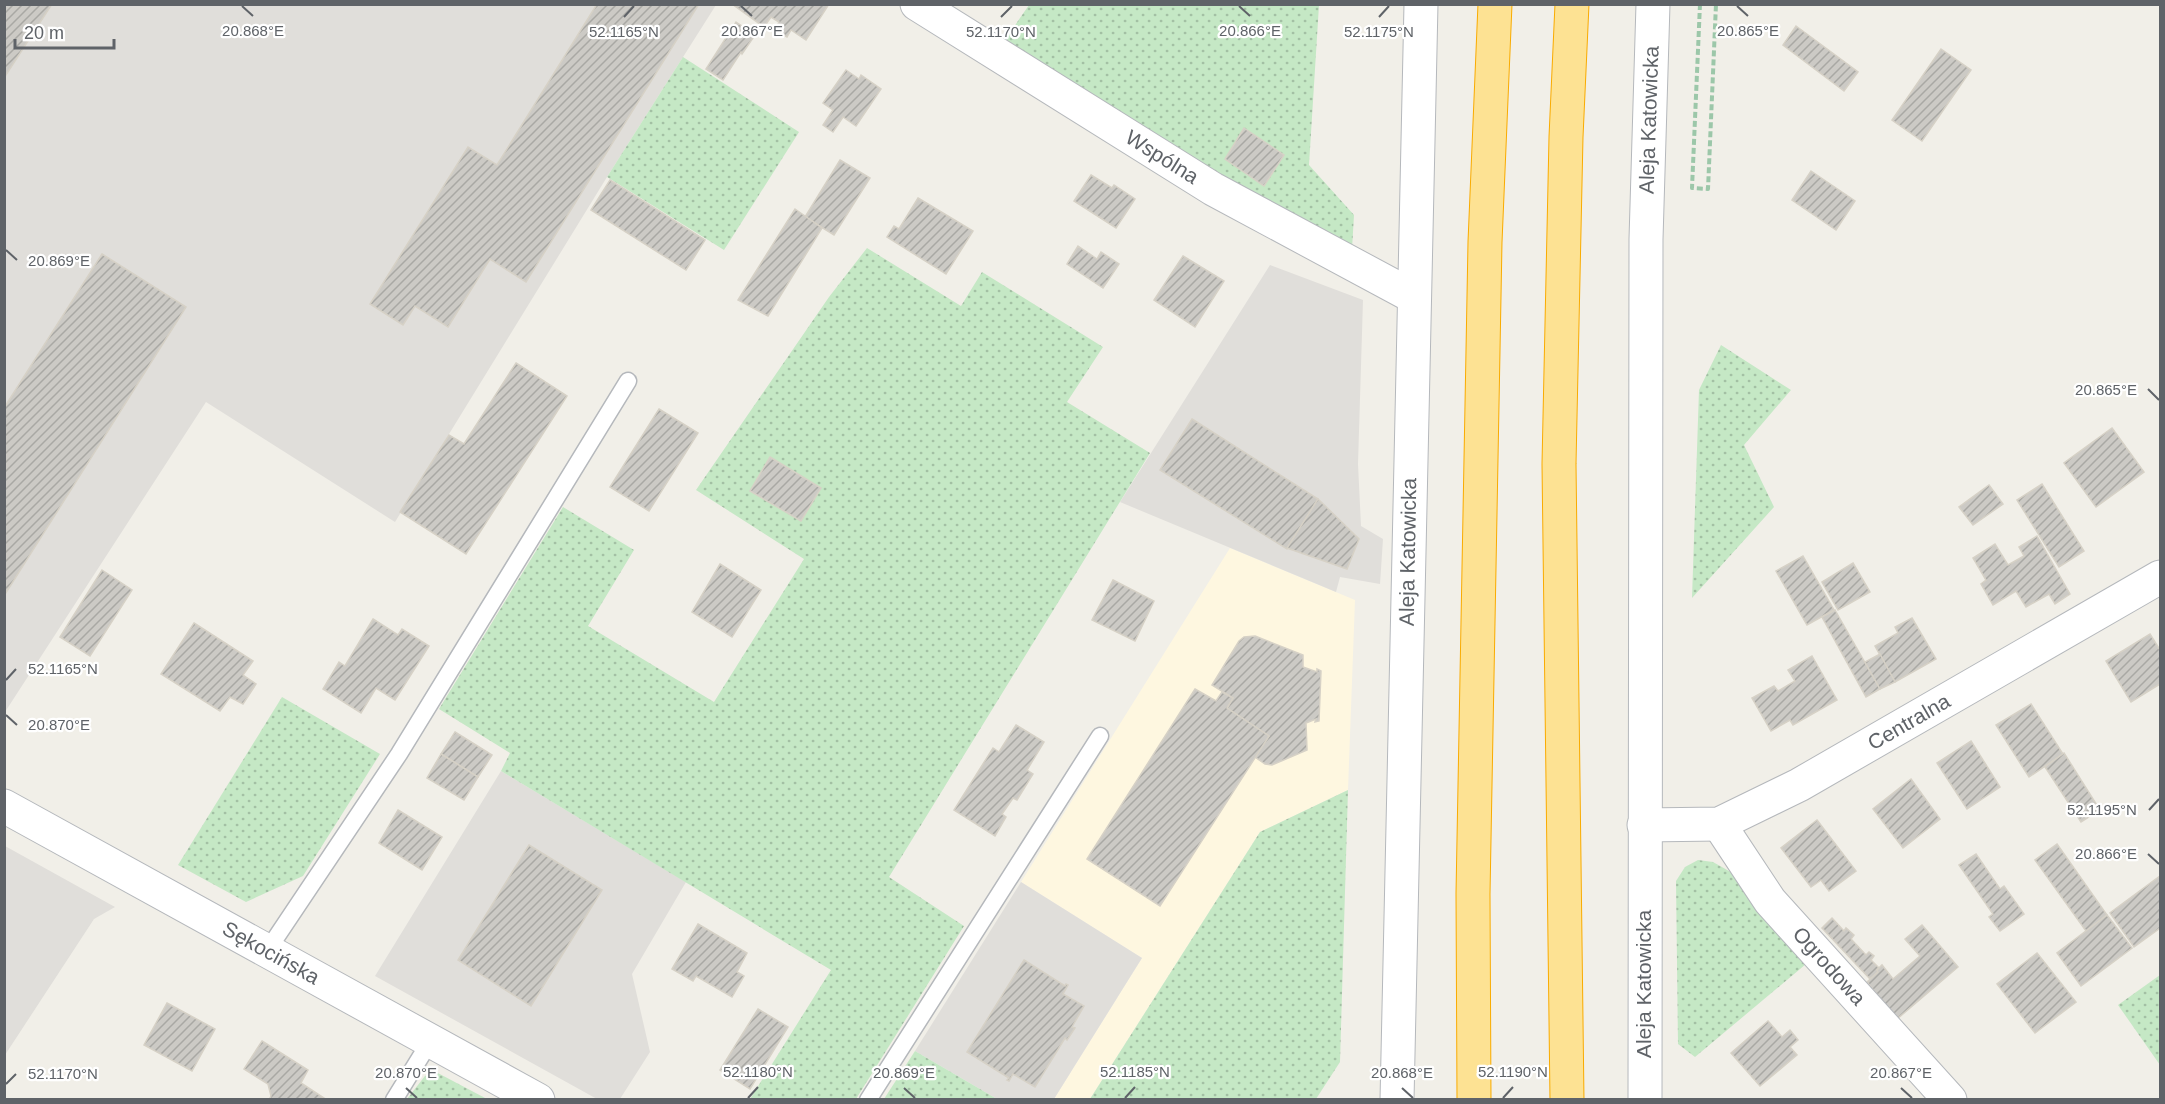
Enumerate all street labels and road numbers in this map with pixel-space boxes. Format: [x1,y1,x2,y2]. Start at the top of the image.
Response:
street label: Aleja Katowicka [1634,45,1663,194]
street label: Wspólna [1122,125,1203,188]
street label: Aleja Katowicka [1395,477,1420,626]
street label: Centralna [1864,689,1954,754]
street label: Aleja Katowicka [1632,910,1655,1058]
street label: Sękocińska [219,916,324,989]
street label: Ogrodowa [1788,922,1871,1010]

